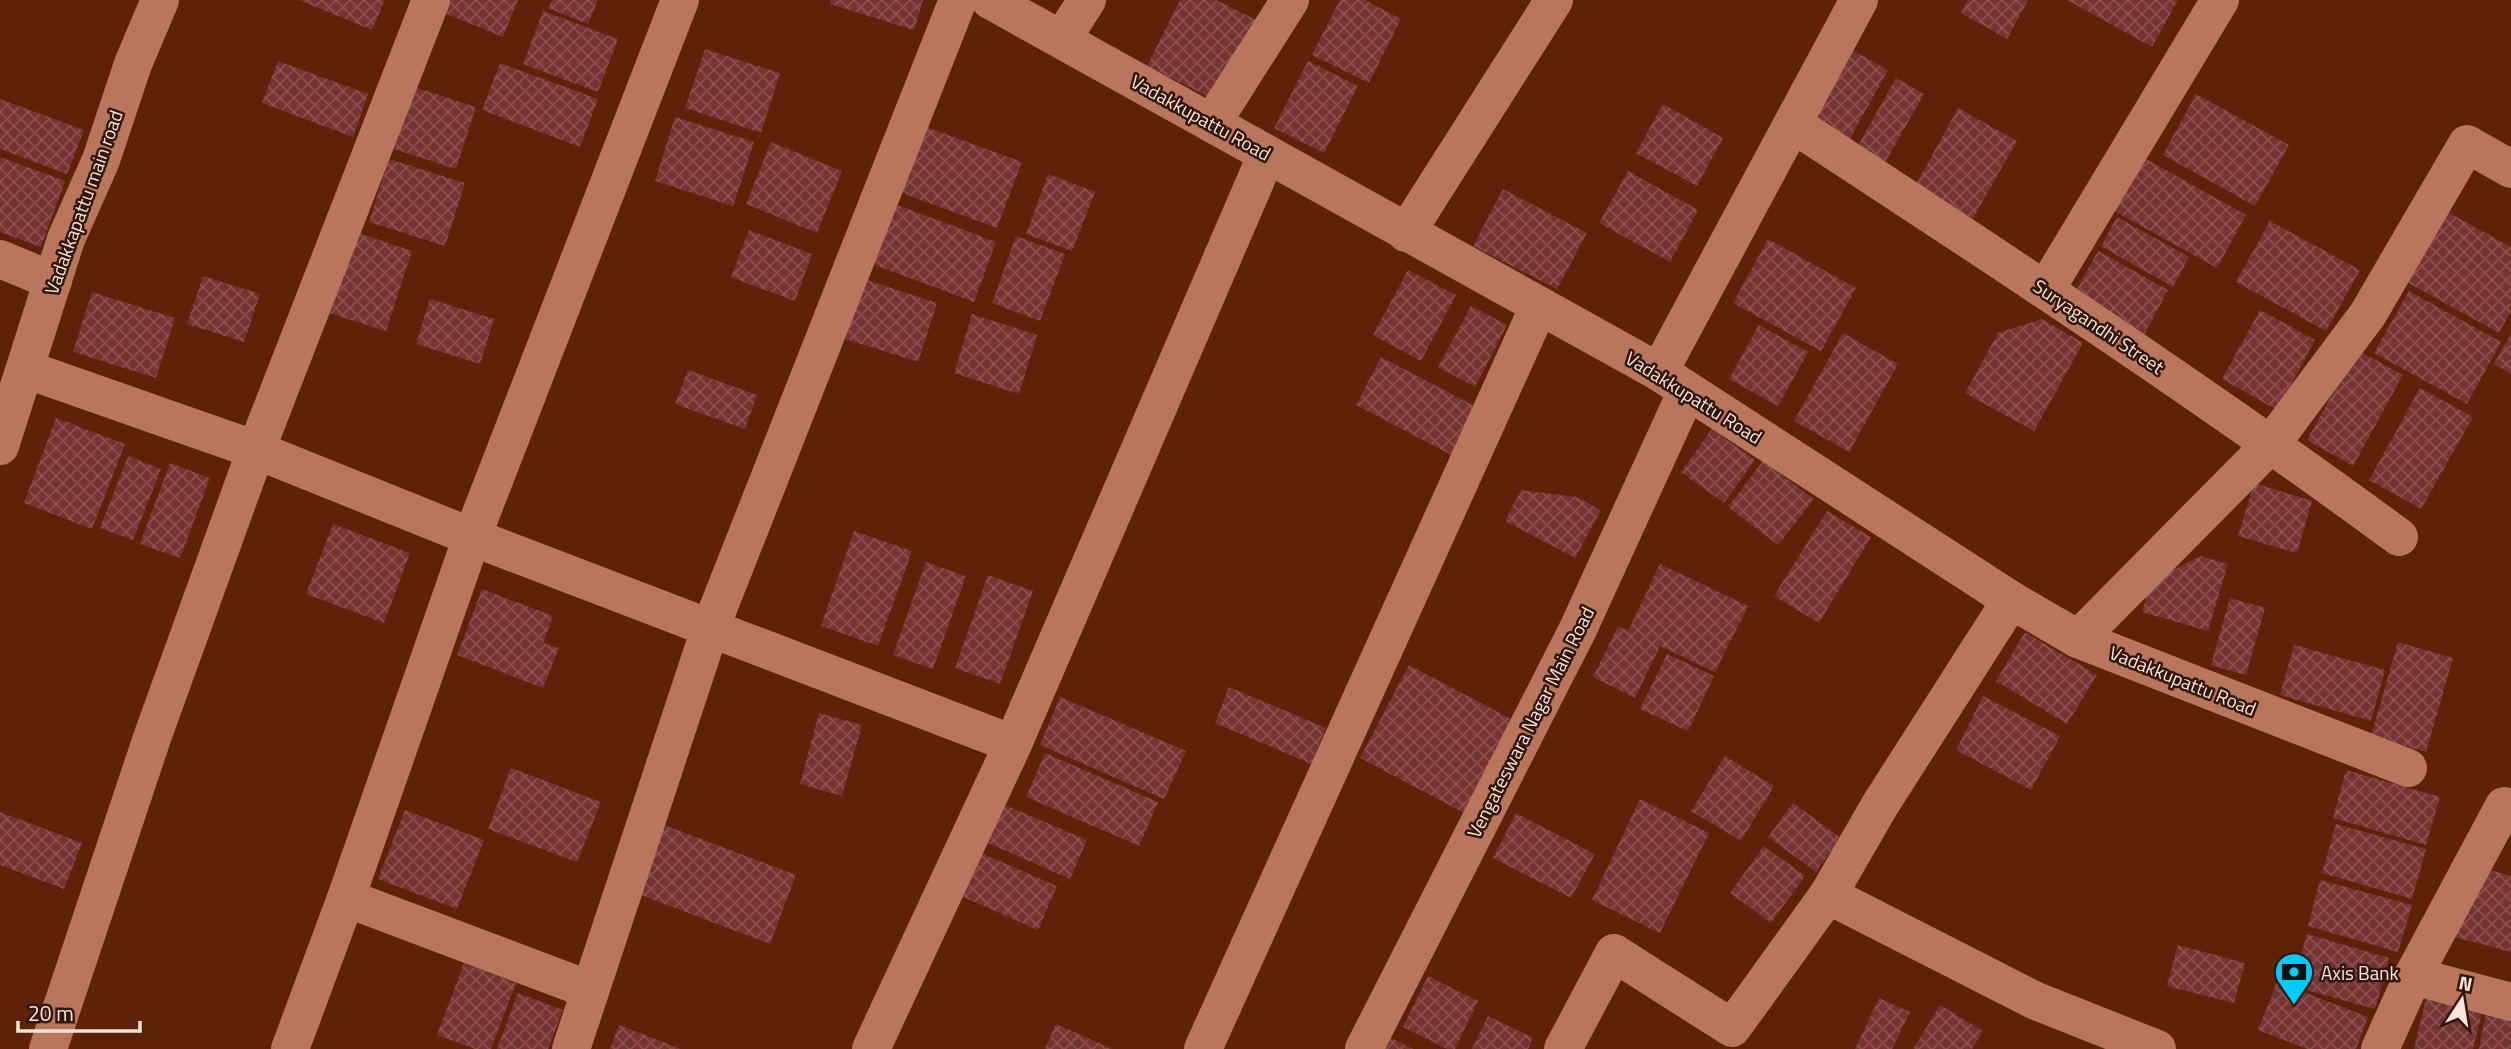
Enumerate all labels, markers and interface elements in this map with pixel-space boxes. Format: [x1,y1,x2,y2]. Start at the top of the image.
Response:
street label: Vadakkupattu Road [1126,66,1276,168]
street label: Vadakkapattu main road [36,106,130,298]
street label: Suryagandhi Street [2028,271,2171,381]
street label: Vadakkupattu Road [1620,343,1768,451]
street label: Vengateswara Nagar Main Road [1459,601,1601,843]
street label: Vadakkupattu Road [2105,637,2261,723]
bank icon: Axis Bank [2273,951,2315,1006]
place label: Axis Bank [2321,958,2399,987]
north arrow [2427,965,2497,1035]
text: N [2456,967,2475,998]
scale bar [18,990,140,1034]
text: 20 m [28,997,74,1029]

